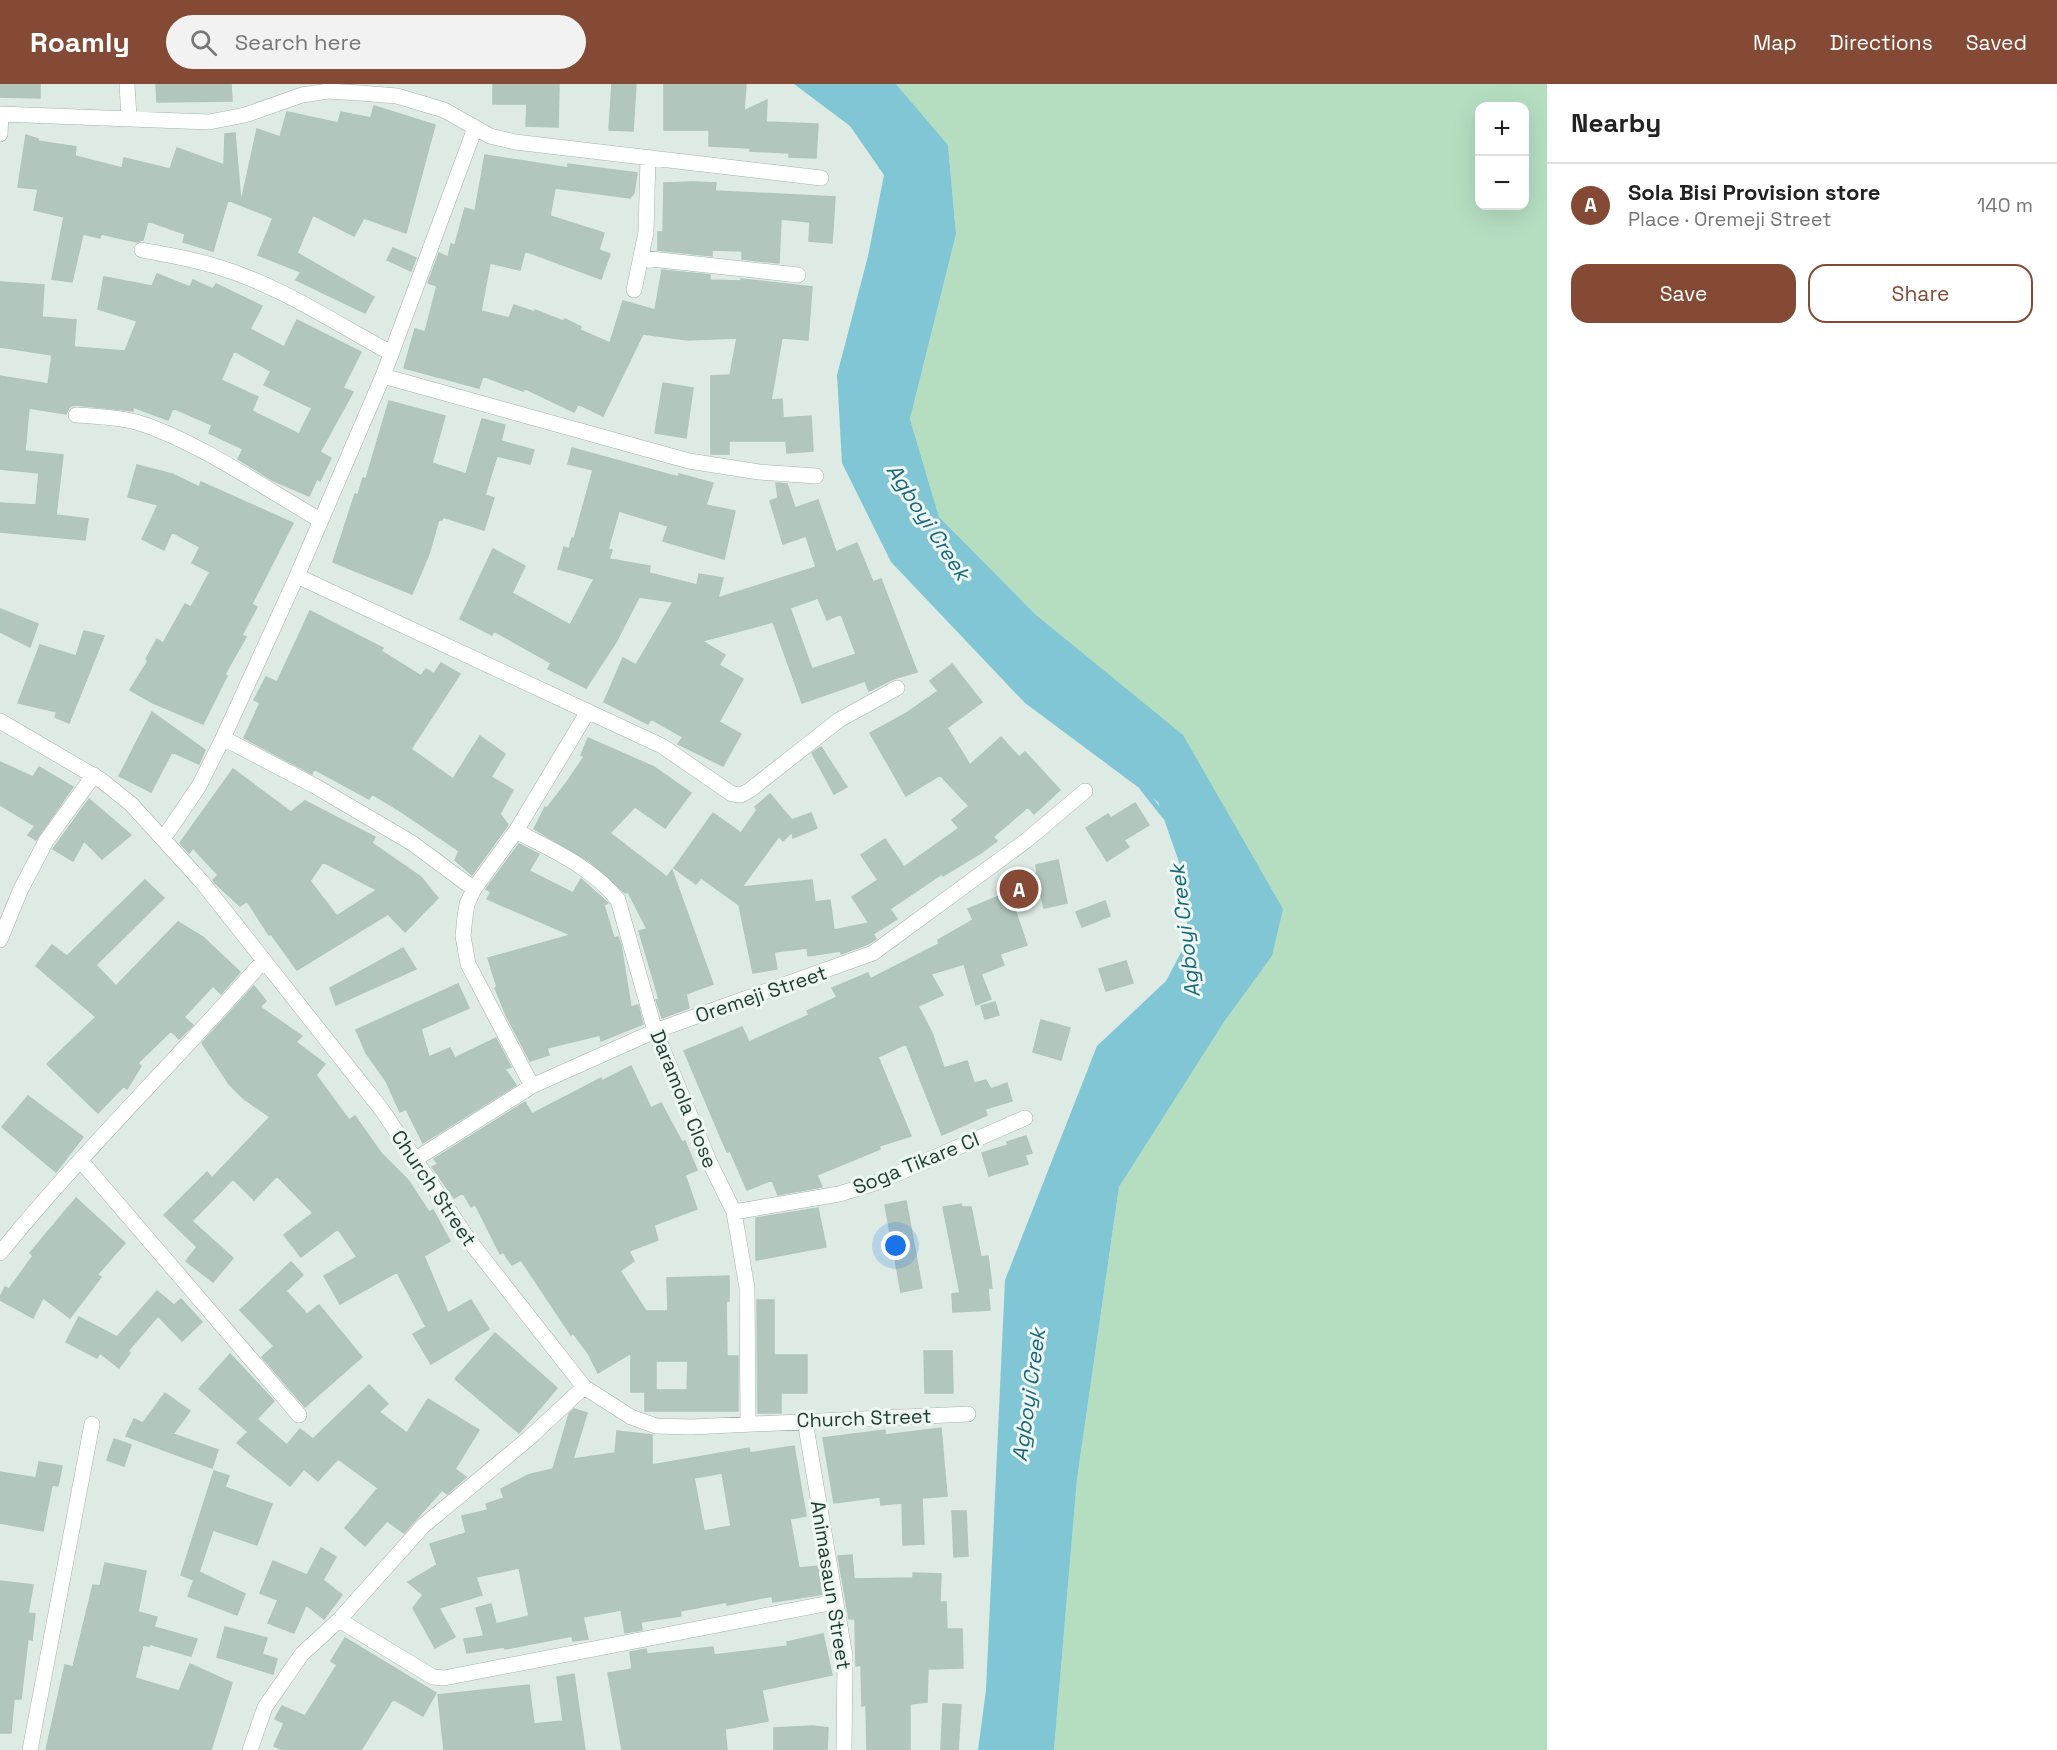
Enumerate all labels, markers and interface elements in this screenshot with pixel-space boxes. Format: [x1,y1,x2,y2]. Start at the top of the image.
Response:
search box [166,15,586,69]
text: Roamly [30,24,130,60]
icon: search [187,26,220,59]
text: Search here [235,28,361,56]
text: Map [1753,29,1797,56]
text: Directions [1830,29,1933,56]
text: Saved [1966,29,2027,56]
map controls [1475,102,1529,210]
button: + [1475,102,1529,156]
text: Nearby [1571,106,1661,140]
button: − [1475,156,1529,210]
text: Sola Bisi Provision store [1628,178,1880,206]
text: A [1584,192,1597,218]
text: 140 m [1977,192,2033,218]
text: Place · Oremeji Street [1628,206,1832,232]
button: Save [1571,264,1796,323]
button: Share [1808,264,2033,323]
water label: Agboyi Creek [881,458,978,587]
water label: Agboyi Creek [1163,860,1206,999]
pin: A [1000,866,1038,912]
street label: Oremeji Street [692,959,830,1029]
street label: Daramola Close [644,1026,724,1172]
street label: Church Street [386,1125,482,1251]
street label: Soga Tikare Cl [849,1126,983,1200]
your location [881,1231,910,1260]
water label: Agboyi Creek [1006,1324,1052,1463]
street label: Church Street [796,1403,932,1433]
street label: Animasaun Street [805,1499,857,1671]

